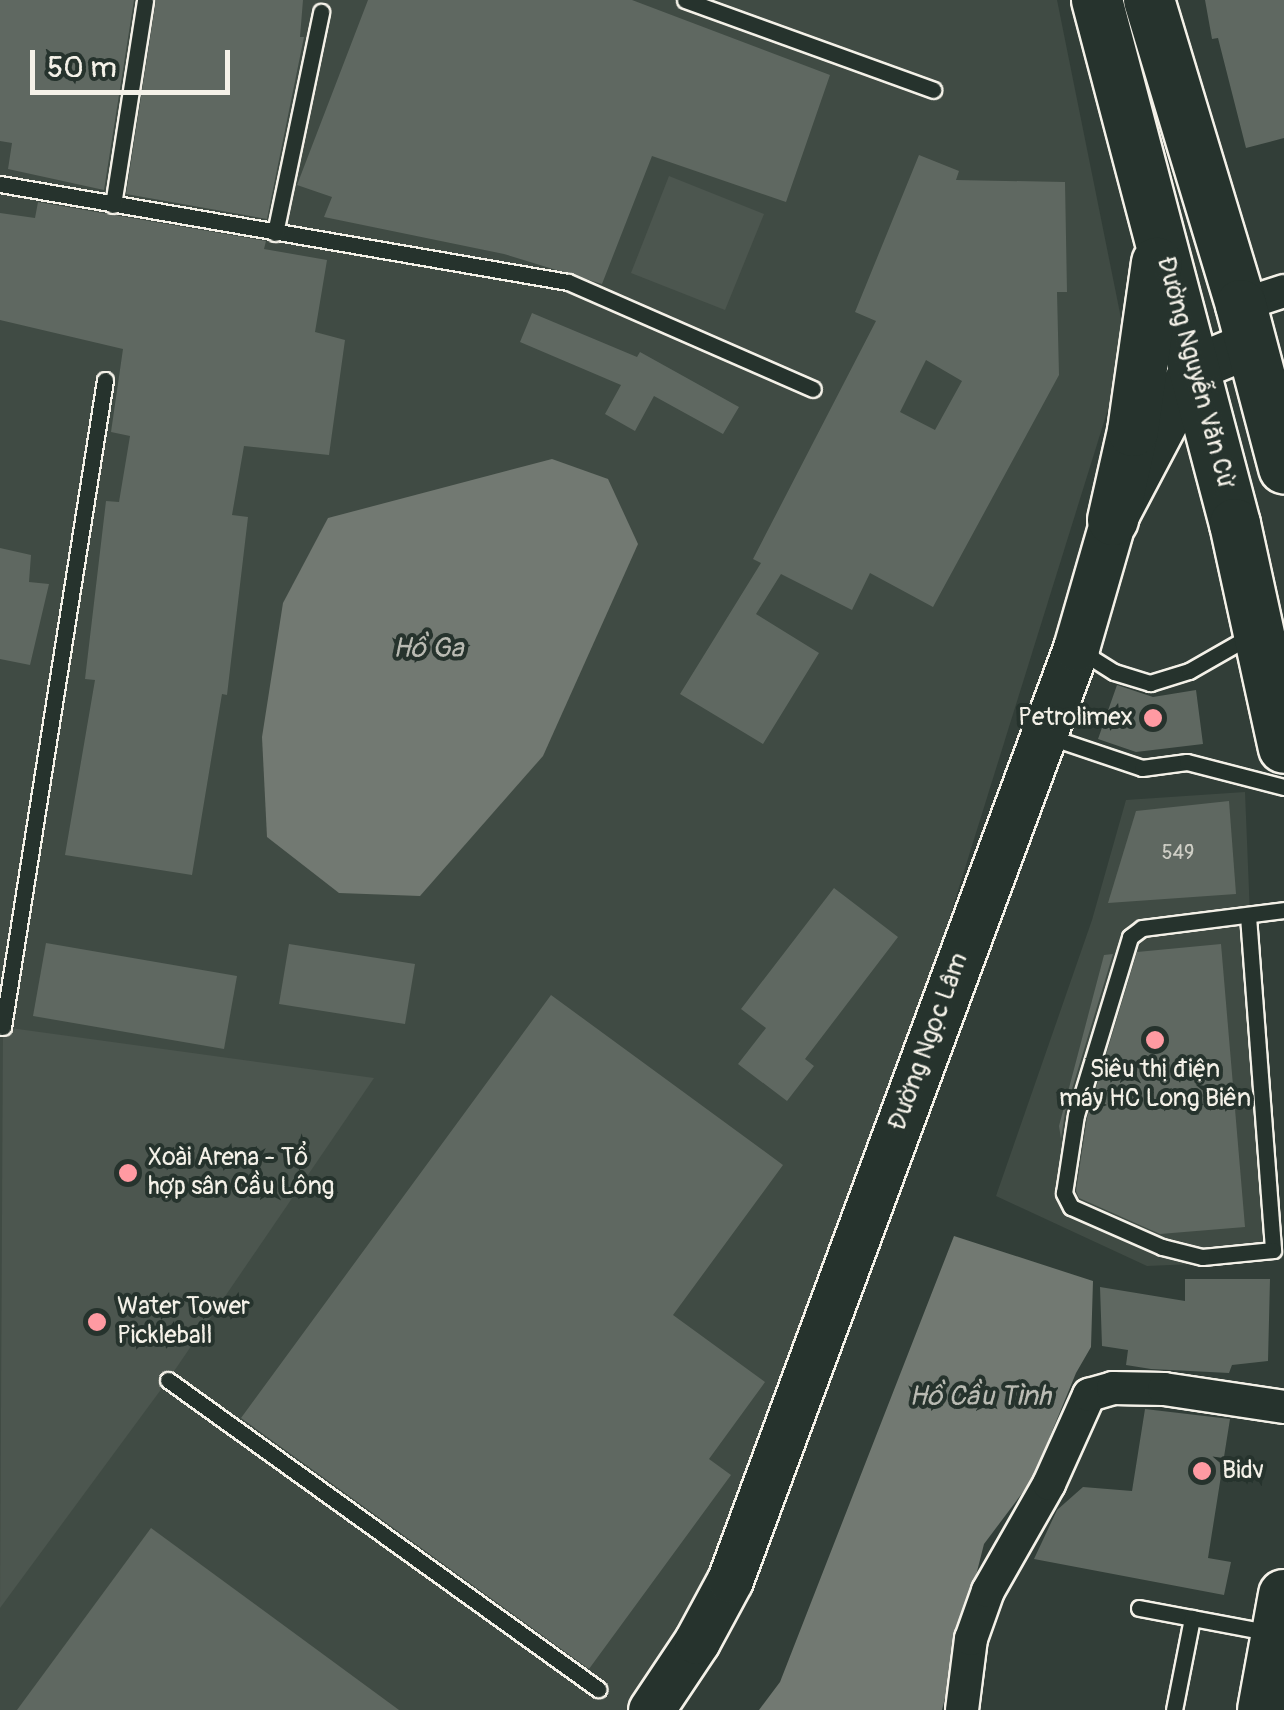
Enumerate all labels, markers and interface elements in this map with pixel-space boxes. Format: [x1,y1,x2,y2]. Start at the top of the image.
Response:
scale bar [35,30,235,92]
text: 50 m [47,49,117,86]
street label: Đường Nguyễn Văn Cừ [1149,253,1241,493]
water label: Hồ Ga [393,632,463,666]
place label: Petrolimex [1018,703,1133,733]
marker: Petrolimex [1142,707,1164,729]
house number: 549 [1162,840,1194,864]
street label: Đường Ngọc Lâm [883,949,975,1135]
marker: Siêu thị điện máy HC Long Biên [1144,1029,1166,1051]
place label: Siêu thị điện máy HC Long Biên [1059,1056,1251,1115]
place label: Xoài Arena - Tổ hợp sân Cầu Lông [148,1144,334,1203]
marker: Xoài Arena - Tổ hợp sân Cầu Lông [117,1162,139,1184]
place label: Water Tower Pickleball [117,1293,250,1352]
marker: Water Tower Pickleball [86,1311,108,1333]
water label: Hồ Cầu Tình [909,1380,1051,1414]
place label: Bidv [1222,1456,1264,1486]
marker: Bidv [1191,1460,1213,1482]

